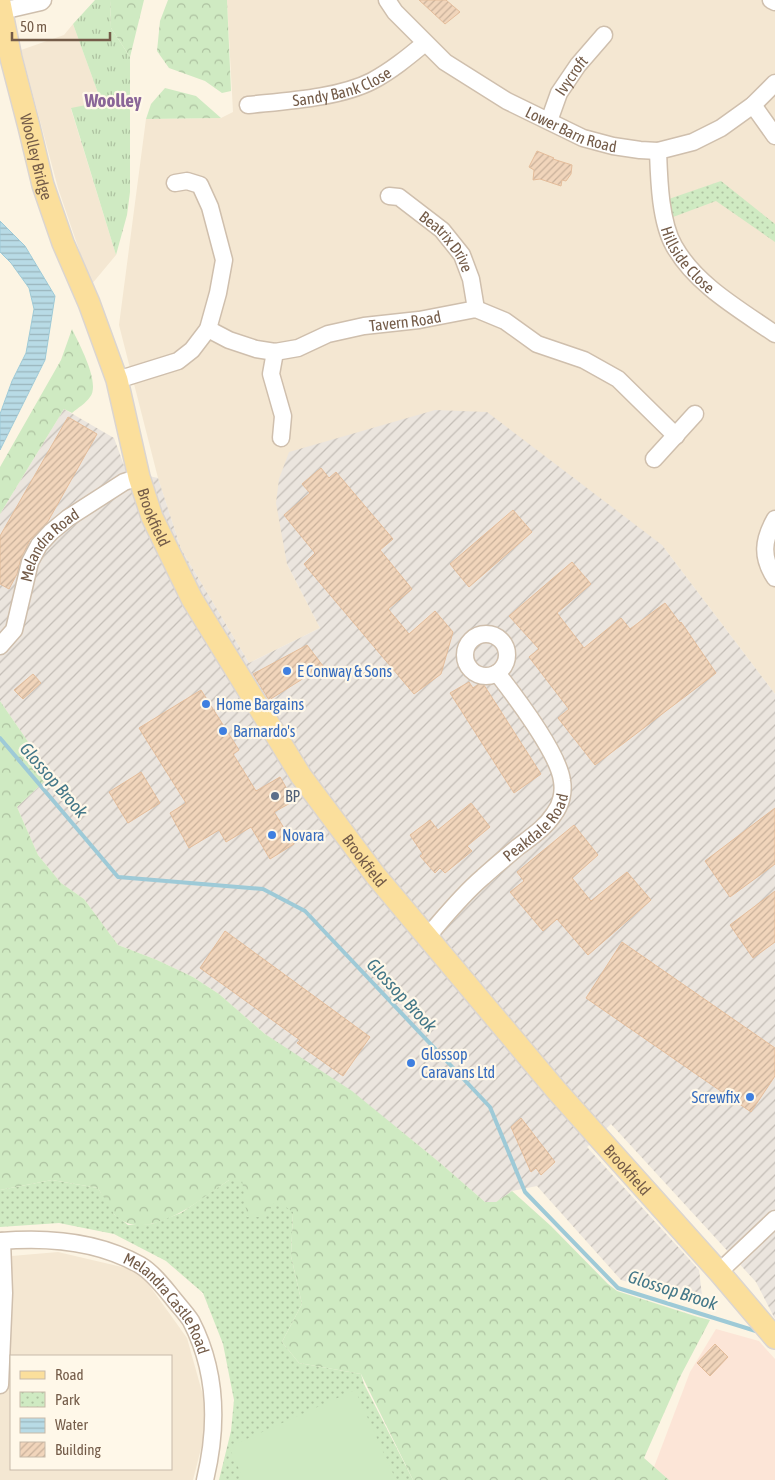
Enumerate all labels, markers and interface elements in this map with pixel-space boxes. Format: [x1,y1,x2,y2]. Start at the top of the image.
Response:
scale bar [12,10,110,42]
text: 50 m [20,18,47,35]
street label: Ivycroft [551,52,591,99]
street label: Sandy Bank Close [291,63,394,109]
district label: Woolley [83,89,142,111]
street label: Lower Barn Road [523,102,618,155]
street label: Woolley Bridge [17,112,56,202]
street label: Beatrix Drive [416,207,476,274]
street label: Hillside Close [658,224,718,297]
street label: Tavern Road [368,307,442,334]
street label: Brookfield [134,486,174,549]
street label: Melandra Road [17,505,82,584]
place label: E Conway & Sons [297,662,393,681]
marker: E Conway & Sons [281,665,293,677]
place label: Home Bargains [216,695,304,714]
marker: Home Bargains [200,698,212,710]
place label: Barnardo's [233,722,296,740]
marker: Barnardo's [217,725,229,737]
water label: Glossop Brook [16,738,93,823]
place label: BP [285,787,301,805]
marker: BP [269,790,281,802]
street label: Peakdale Road [499,792,571,865]
place label: Novara [282,826,325,844]
marker: Novara [266,829,278,841]
street label: Brookfield [339,831,390,891]
water label: Glossop Brook [363,954,442,1037]
place label: Glossop Caravans Ltd [421,1045,495,1081]
marker: Glossop Caravans Ltd [405,1057,417,1069]
place label: Screwfix [691,1088,741,1106]
marker: Screwfix [744,1091,756,1103]
street label: Brookfield [600,1141,655,1199]
street label: Melandra Castle Road [121,1249,213,1356]
water label: Glossop Brook [626,1266,721,1315]
legend [10,1355,172,1470]
text: Road [55,1366,84,1383]
text: Park [55,1391,80,1408]
text: Water [55,1416,88,1433]
text: Building [55,1441,101,1458]

